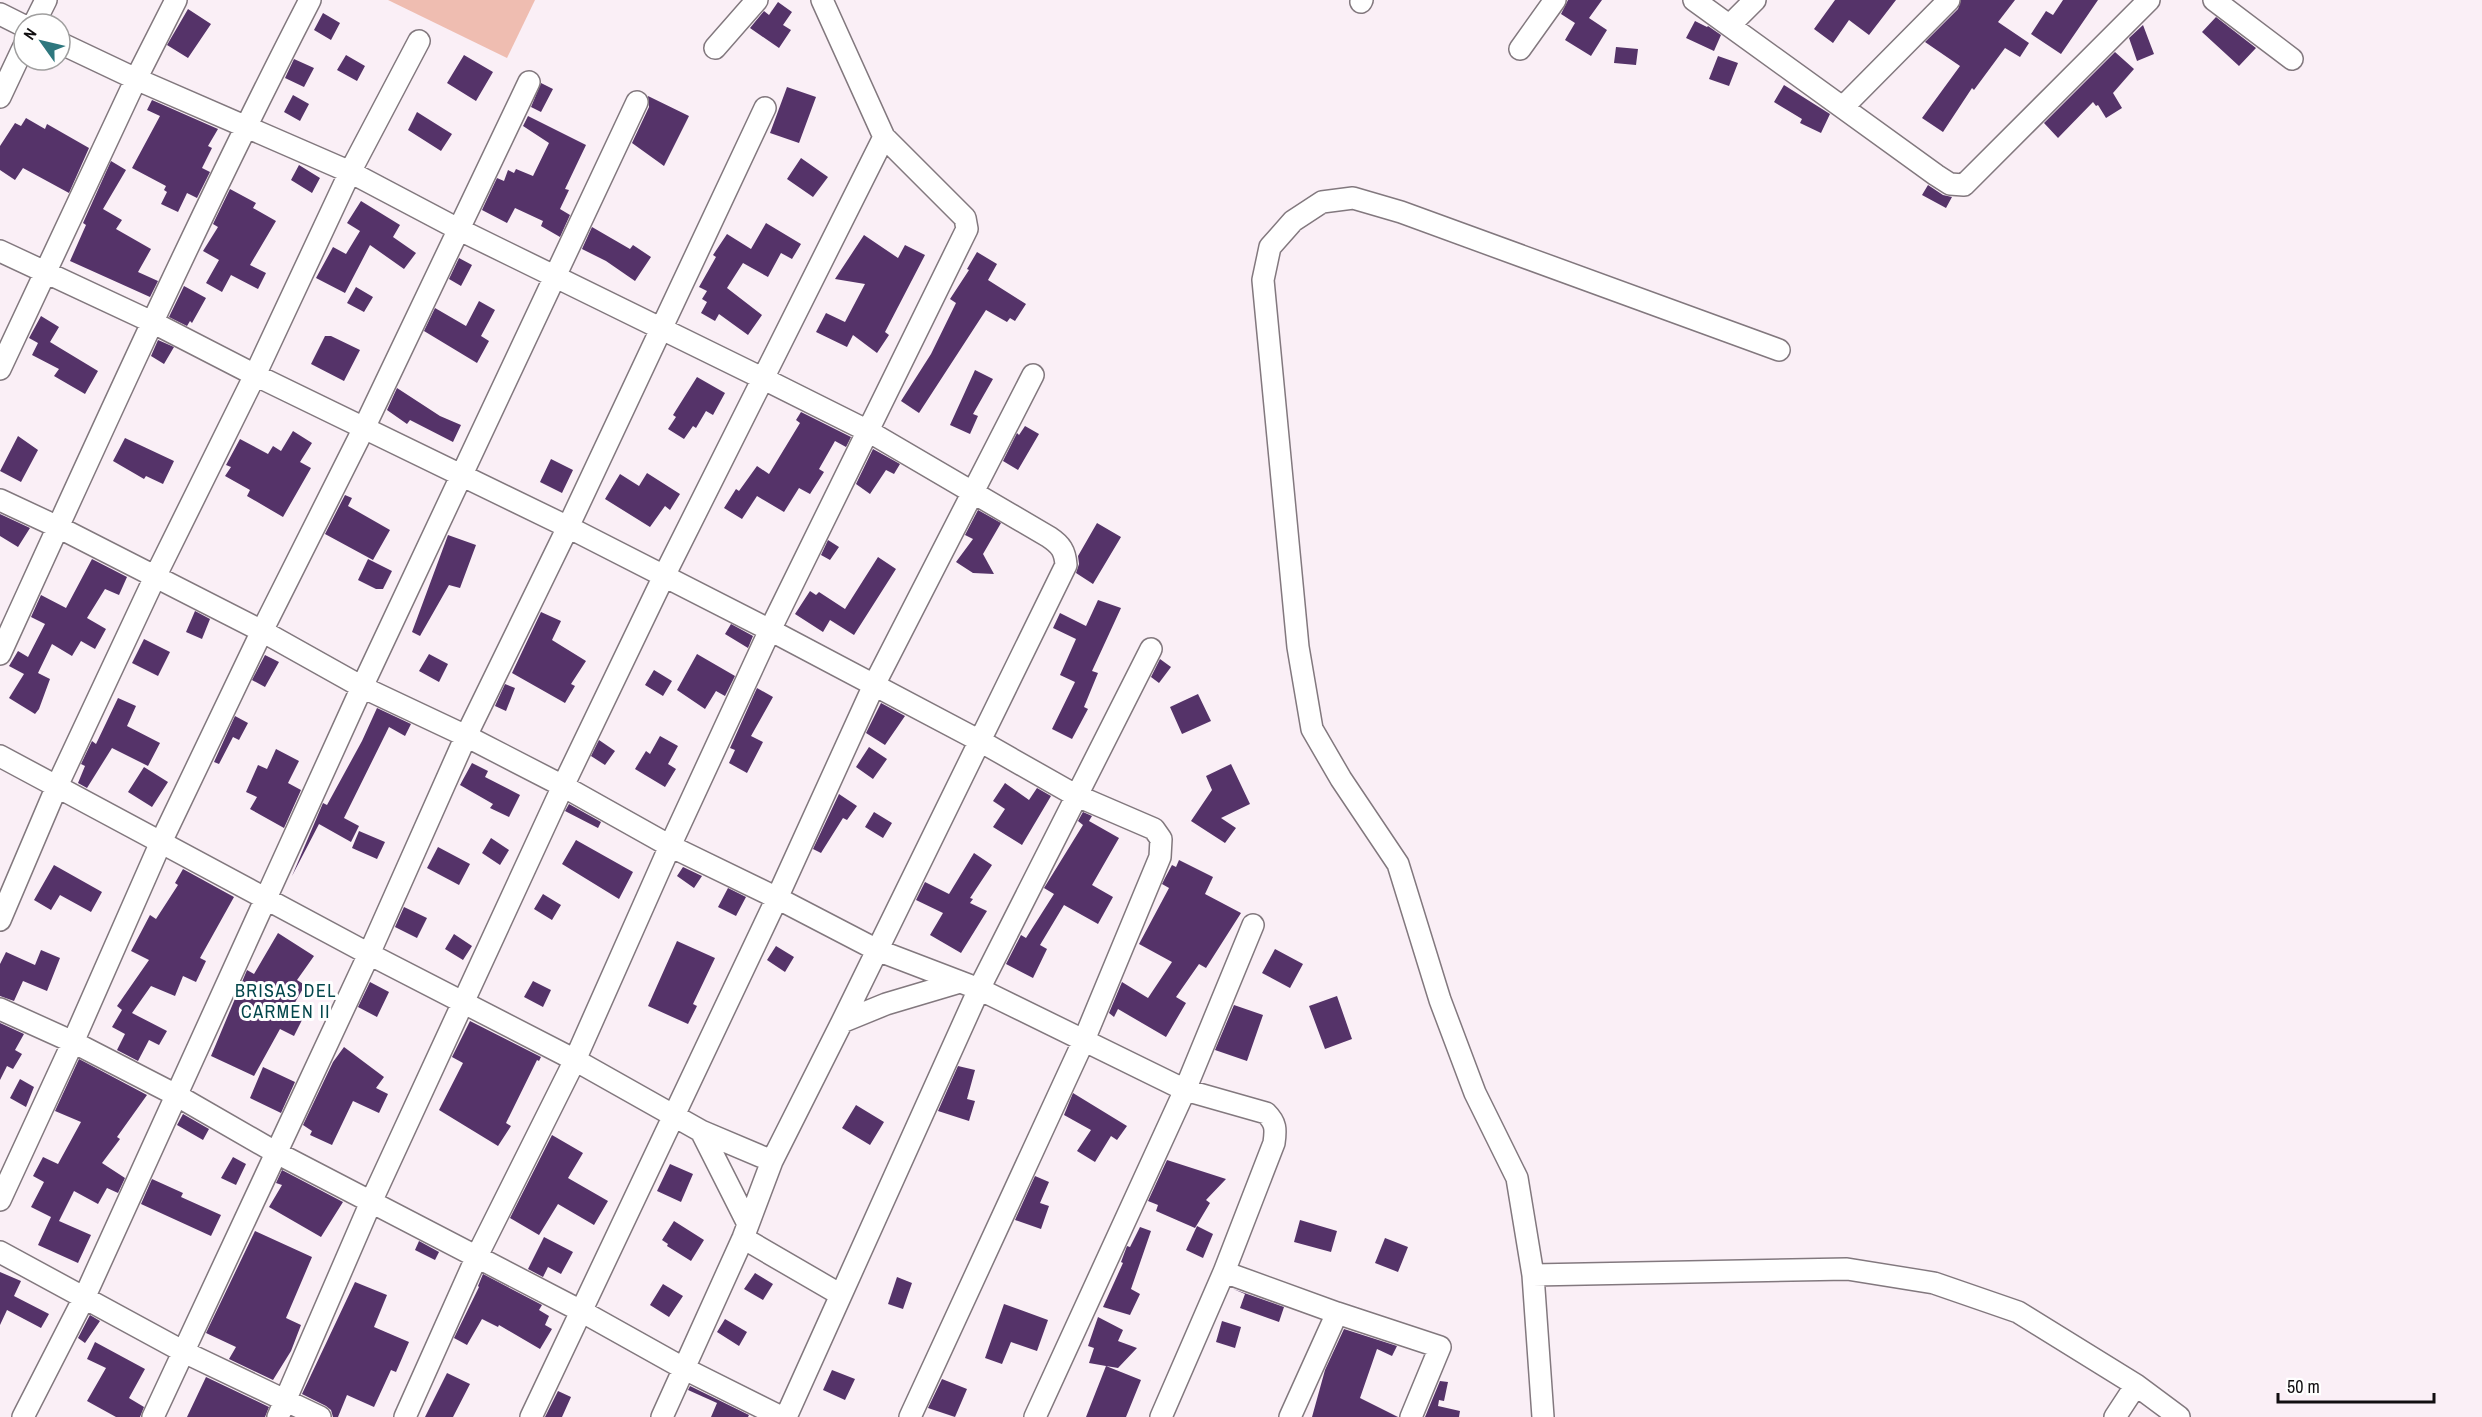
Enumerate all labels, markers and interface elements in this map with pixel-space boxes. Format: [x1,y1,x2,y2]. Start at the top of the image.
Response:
north arrow [12,12,72,72]
text: N [18,24,41,44]
district label: BRISAS DEL CARMEN II [235,978,337,1024]
scale bar [2278,1366,2434,1404]
text: 50 m [2287,1374,2320,1399]

